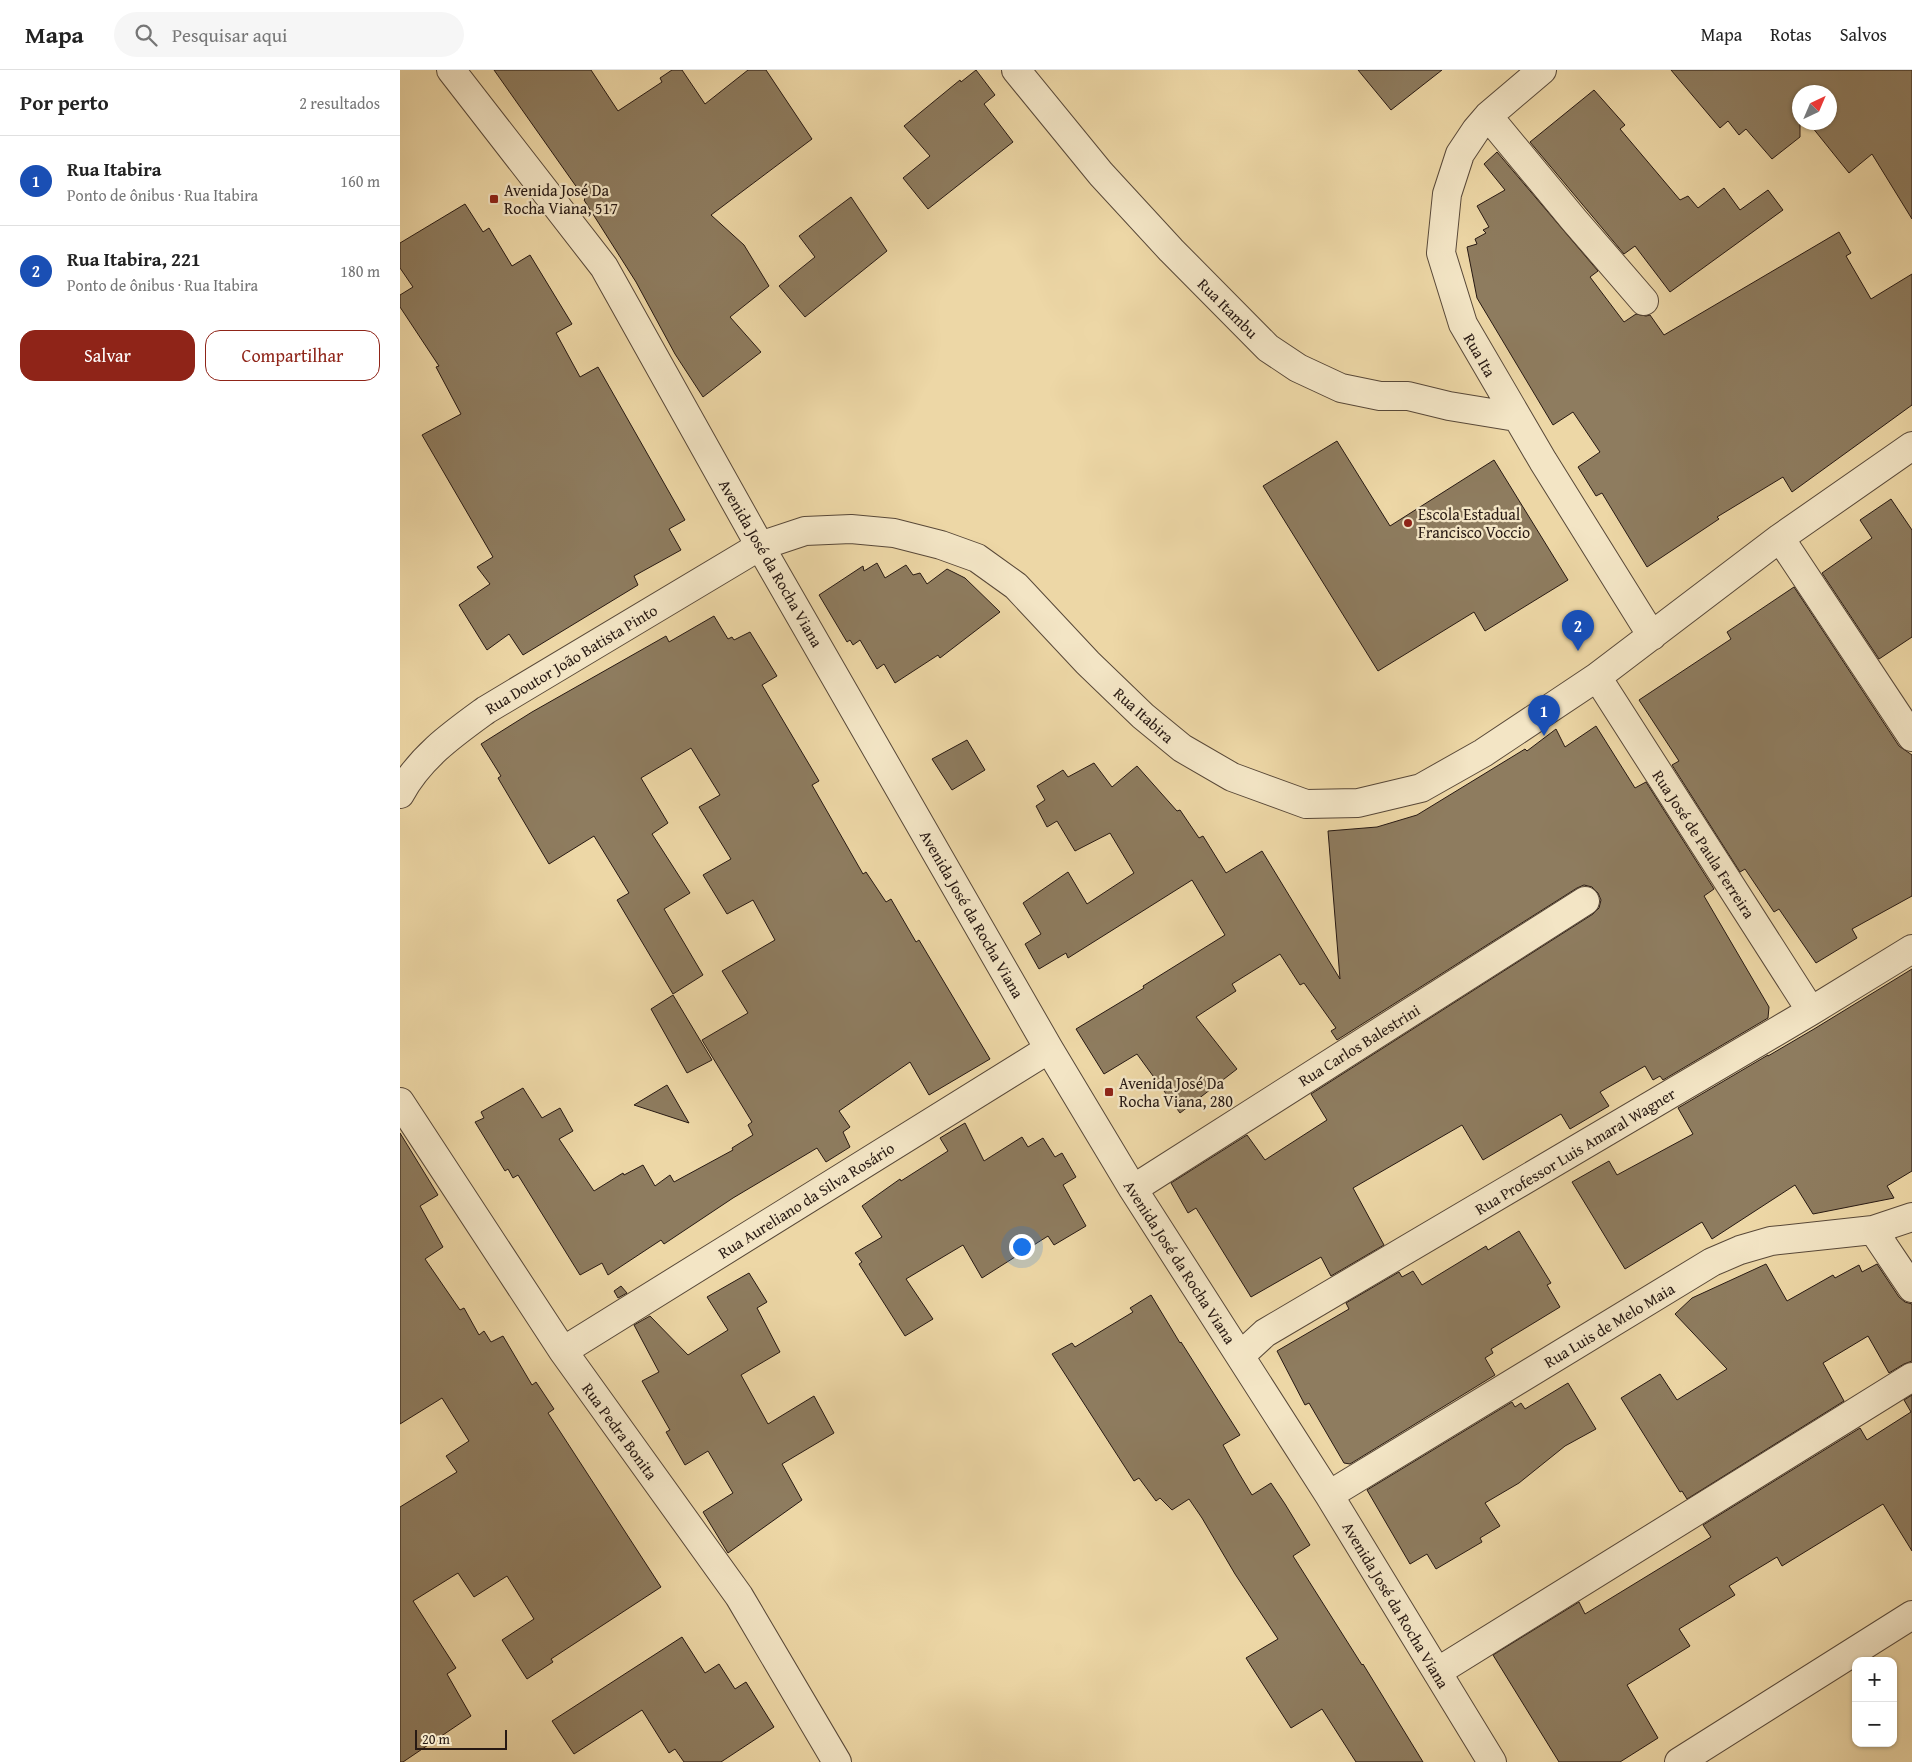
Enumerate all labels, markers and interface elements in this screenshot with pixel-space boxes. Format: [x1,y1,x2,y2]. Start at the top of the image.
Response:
search box [114,12,464,57]
text: Mapa [25,17,84,52]
icon: search [132,21,160,49]
text: Pesquisar aqui [172,21,287,49]
text: Mapa [1701,21,1742,48]
text: Rotas [1770,21,1812,48]
text: Salvos [1840,21,1887,48]
north arrow [1792,85,1837,130]
text: Por perto [20,87,109,118]
text: 2 resultados [299,91,380,115]
text: Rua Itabira [67,155,162,183]
text: 1 [32,169,40,193]
text: 160 m [340,169,380,193]
place label: Avenida José Da Rocha Viana, 517 [504,178,618,220]
text: Ponto de ônibus · Rua Itabira [67,183,258,207]
marker: Avenida José Da Rocha Viana, 517 [488,193,500,205]
text: Rua Itabira, 221 [67,245,201,273]
text: 2 [32,259,40,283]
text: 180 m [340,259,380,283]
street label: Rua Itambu [1192,272,1264,344]
text: Ponto de ônibus · Rua Itabira [67,273,258,297]
street label: Rua Ita [1458,329,1502,382]
button: Salvar [20,330,195,381]
button: Compartilhar [205,330,380,381]
street label: Avenida José da Rocha Viana [713,474,829,652]
place label: Escola Estadual Francisco Voccio [1418,502,1530,544]
marker: Escola Estadual Francisco Voccio [1402,517,1414,529]
street label: Rua Doutor João Batista Pinto [480,598,662,720]
pin: 2 [1562,610,1594,651]
street label: Rua Itabira [1109,681,1180,749]
pin: 1 [1528,695,1560,736]
street label: Rua José de Paula Ferreira [1647,765,1761,924]
street label: Avenida José da Rocha Viana [914,825,1030,1003]
street label: Rua Carlos Balestrini [1293,998,1425,1092]
place label: Avenida José Da Rocha Viana, 280 [1119,1071,1233,1113]
street label: Rua Professor Luis Amaral Wagner [1470,1081,1680,1221]
marker: Avenida José Da Rocha Viana, 280 [1103,1086,1115,1098]
street label: Rua Aureliano da Silva Rosário [713,1136,899,1264]
street label: Avenida José da Rocha Viana [1118,1175,1242,1349]
your location [1009,1234,1035,1260]
street label: Rua Luis de Melo Maia [1539,1276,1679,1374]
street label: Rua Pedra Bonita [576,1377,664,1485]
street label: Avenida José da Rocha Viana [1337,1517,1456,1693]
map controls [1852,1657,1897,1747]
button: + [1852,1657,1897,1702]
button: − [1852,1702,1897,1747]
scale bar [415,1727,508,1750]
text: 20 m [422,1729,450,1749]

